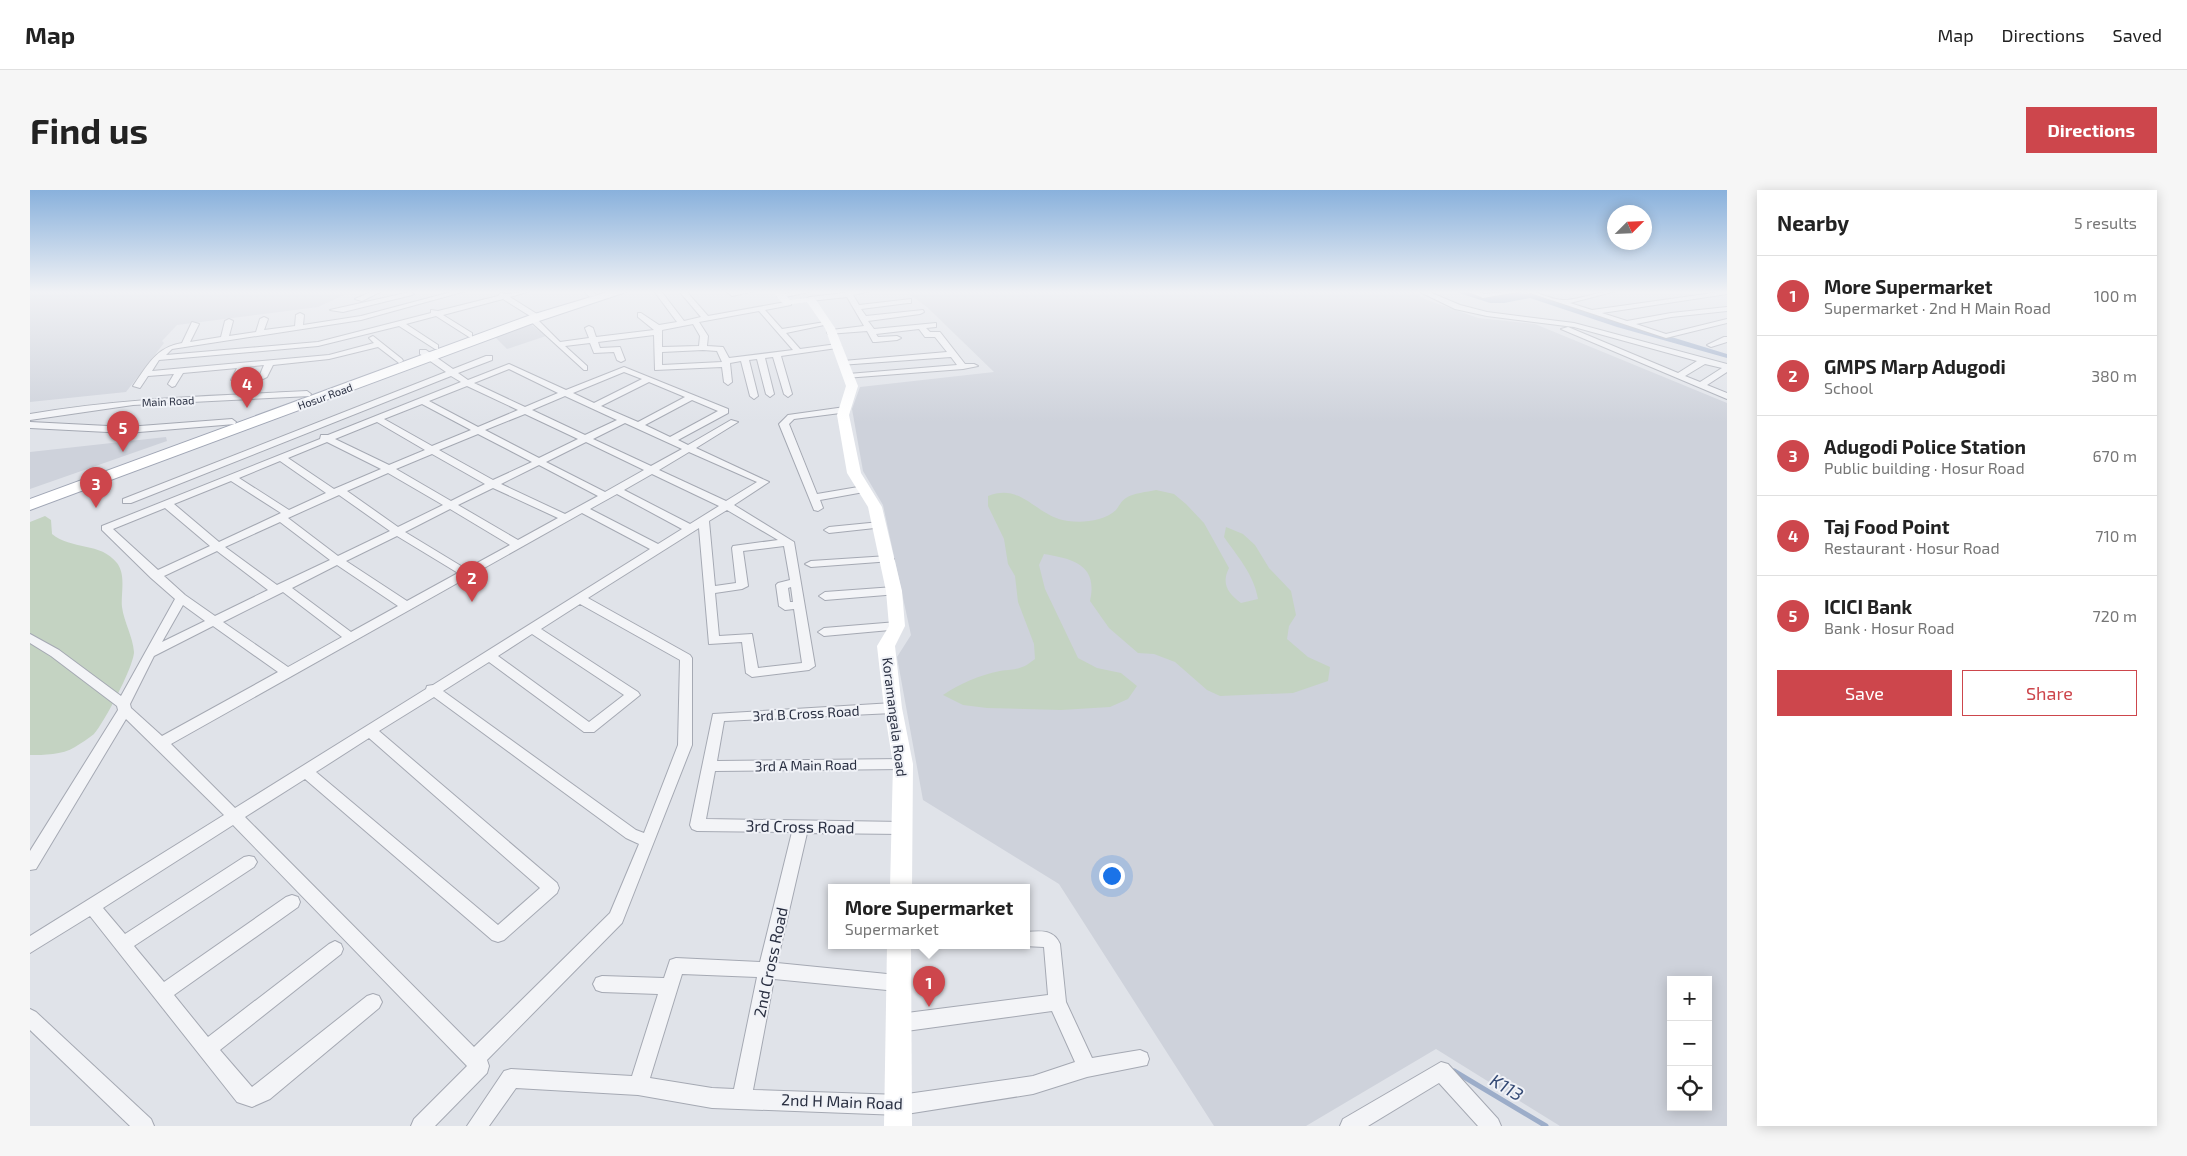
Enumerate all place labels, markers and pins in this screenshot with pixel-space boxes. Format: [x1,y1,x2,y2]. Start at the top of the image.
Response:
pin: 4 [231,367,263,408]
pin: 5 [107,411,139,452]
pin: 3 [80,467,112,508]
pin: 2 [456,561,488,602]
pin: 1 [913,966,945,1007]

